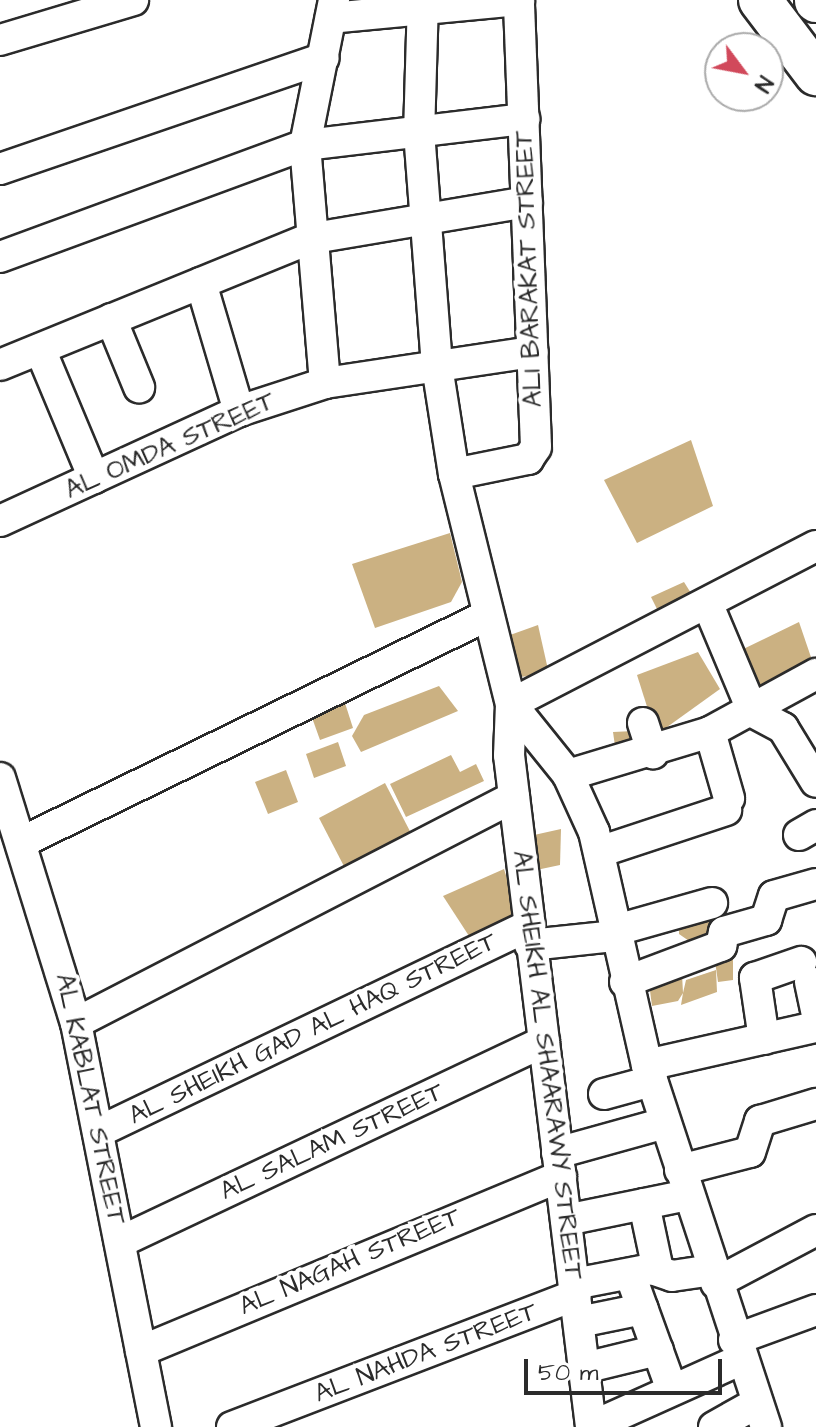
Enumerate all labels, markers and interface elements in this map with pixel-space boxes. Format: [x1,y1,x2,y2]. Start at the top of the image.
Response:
north arrow [704,32,784,112]
text: N [746,70,780,98]
street label: ALI BARAKAT STREET [509,130,549,408]
street label: AL OMDA STREET [60,386,280,506]
street label: AL SHEIKH AL SHAARAWY STREET [505,849,589,1281]
street label: AL SHEIKH GAD AL HAQ STREET [124,926,502,1132]
street label: AL KABLAT STREET [48,971,132,1227]
street label: AL SALAM STREET [215,1076,449,1208]
street label: AL NAGAH STREET [235,1201,465,1323]
street label: AL NAHDA STREET [310,1296,542,1410]
scale bar [528,1343,726,1393]
text: 50 m [538,1356,598,1390]

